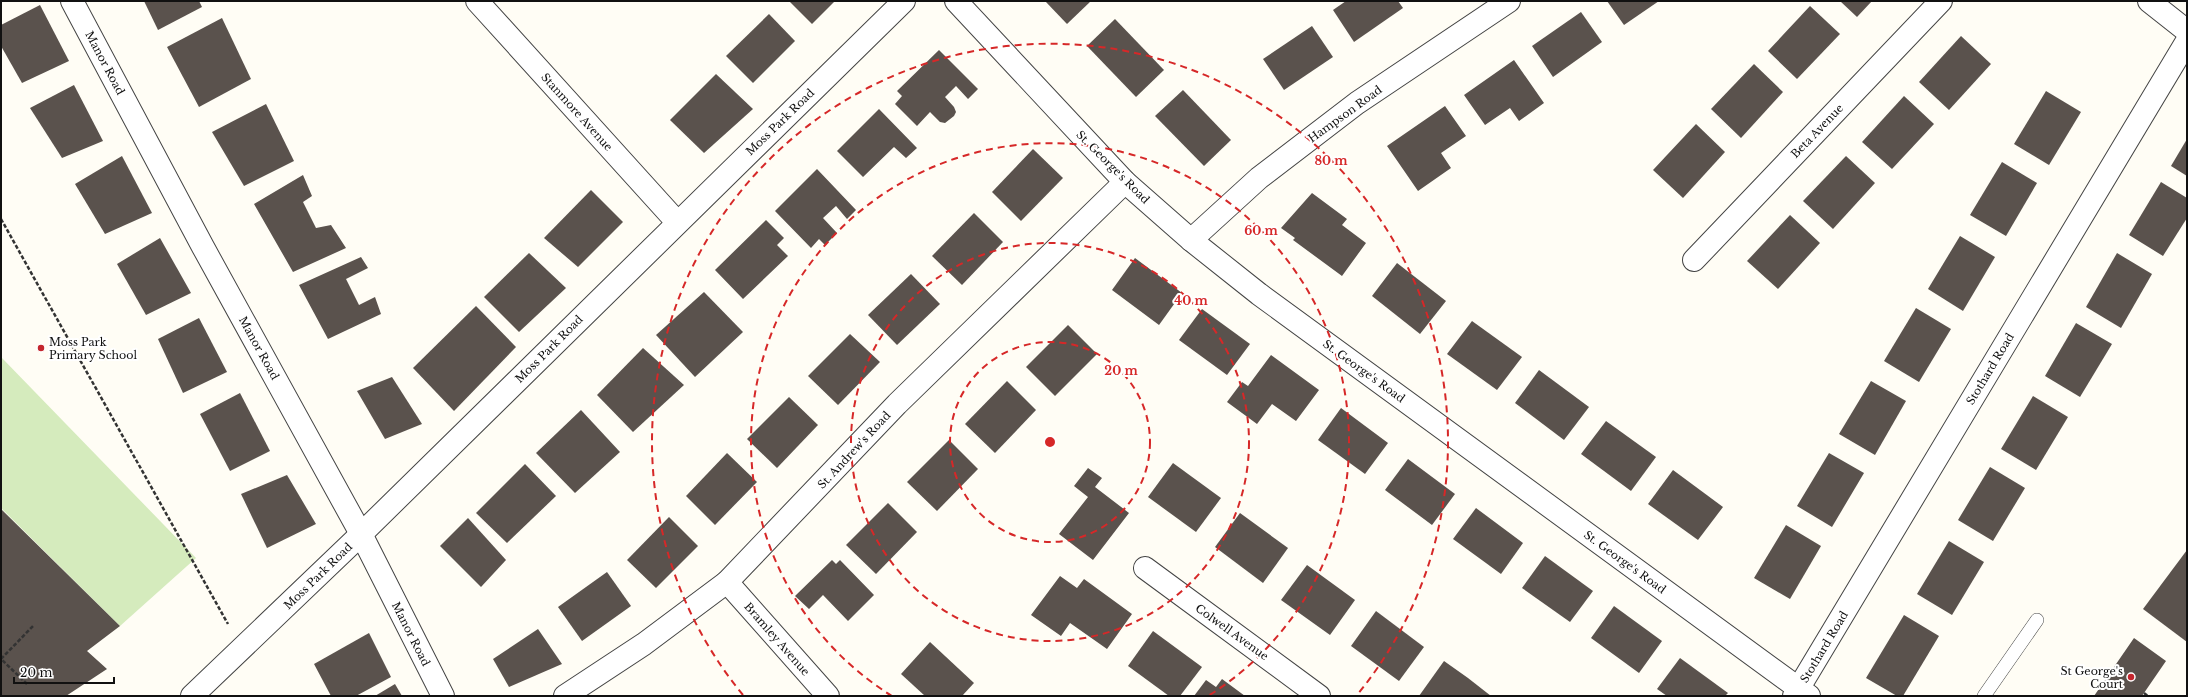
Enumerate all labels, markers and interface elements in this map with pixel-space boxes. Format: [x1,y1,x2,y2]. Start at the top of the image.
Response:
street label: Manor Road [82,29,128,98]
street label: Stanmore Avenue [538,70,616,154]
street label: Hampson Road [1305,82,1385,145]
street label: Moss Park Road [743,85,818,158]
street label: Beta Avenue [1788,101,1846,161]
street label: St. George's Road [1073,127,1153,207]
text: 80 m [1314,153,1348,168]
text: 60 m [1244,223,1279,238]
text: 40 m [1174,293,1208,308]
street label: Moss Park Road [512,312,586,386]
street label: Manor Road [236,314,282,383]
street label: Stothard Road [1963,330,2017,407]
place label: Moss Park Primary School [49,335,138,362]
street label: St. George's Road [1320,337,1408,406]
marker: Moss Park Primary School [36,343,46,353]
text: 20 m [1104,363,1138,378]
street label: St. Andrew's Road [815,408,894,492]
centre of rings [1043,435,1057,449]
street label: St. George's Road [1581,528,1669,597]
street label: Moss Park Road [281,539,356,612]
street label: Bramley Avenue [741,599,813,679]
street label: Manor Road [389,600,433,669]
street label: Colwell Avenue [1193,601,1271,663]
street label: Stothard Road [1797,608,1851,685]
scale bar [14,659,114,685]
place label: St George's Court [2060,664,2124,691]
text: 20 m [20,665,52,680]
marker: St George's Court [2126,672,2136,682]

